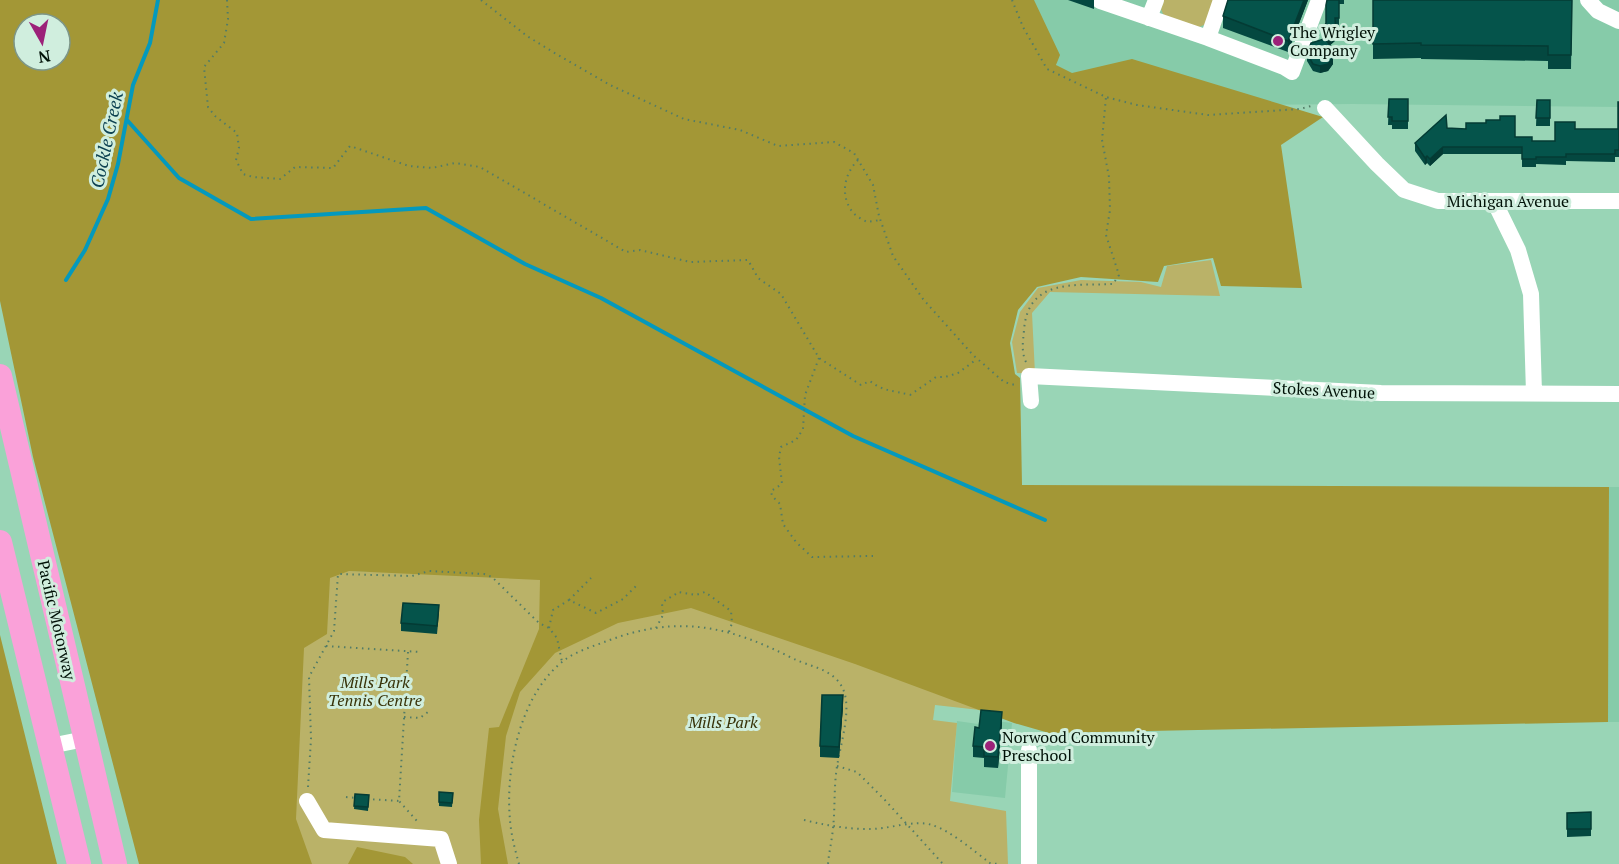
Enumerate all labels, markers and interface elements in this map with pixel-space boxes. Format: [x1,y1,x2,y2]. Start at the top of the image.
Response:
north arrow [12,12,72,72]
place label: The Wrigley Company [1290,21,1376,61]
marker: The Wrigley Company [1271,34,1285,48]
text: N [37,45,52,69]
water label: Cockle Creek [84,89,128,190]
street label: Michigan Avenue [1447,190,1569,212]
street label: Stokes Avenue [1272,376,1376,404]
street label: Pacific Motorway [33,558,82,683]
park label: Mills Park Tennis Centre [328,671,422,711]
park label: Mills Park [687,711,758,733]
place label: Norwood Community Preschool [1002,726,1156,766]
marker: Norwood Community Preschool [983,739,997,753]

